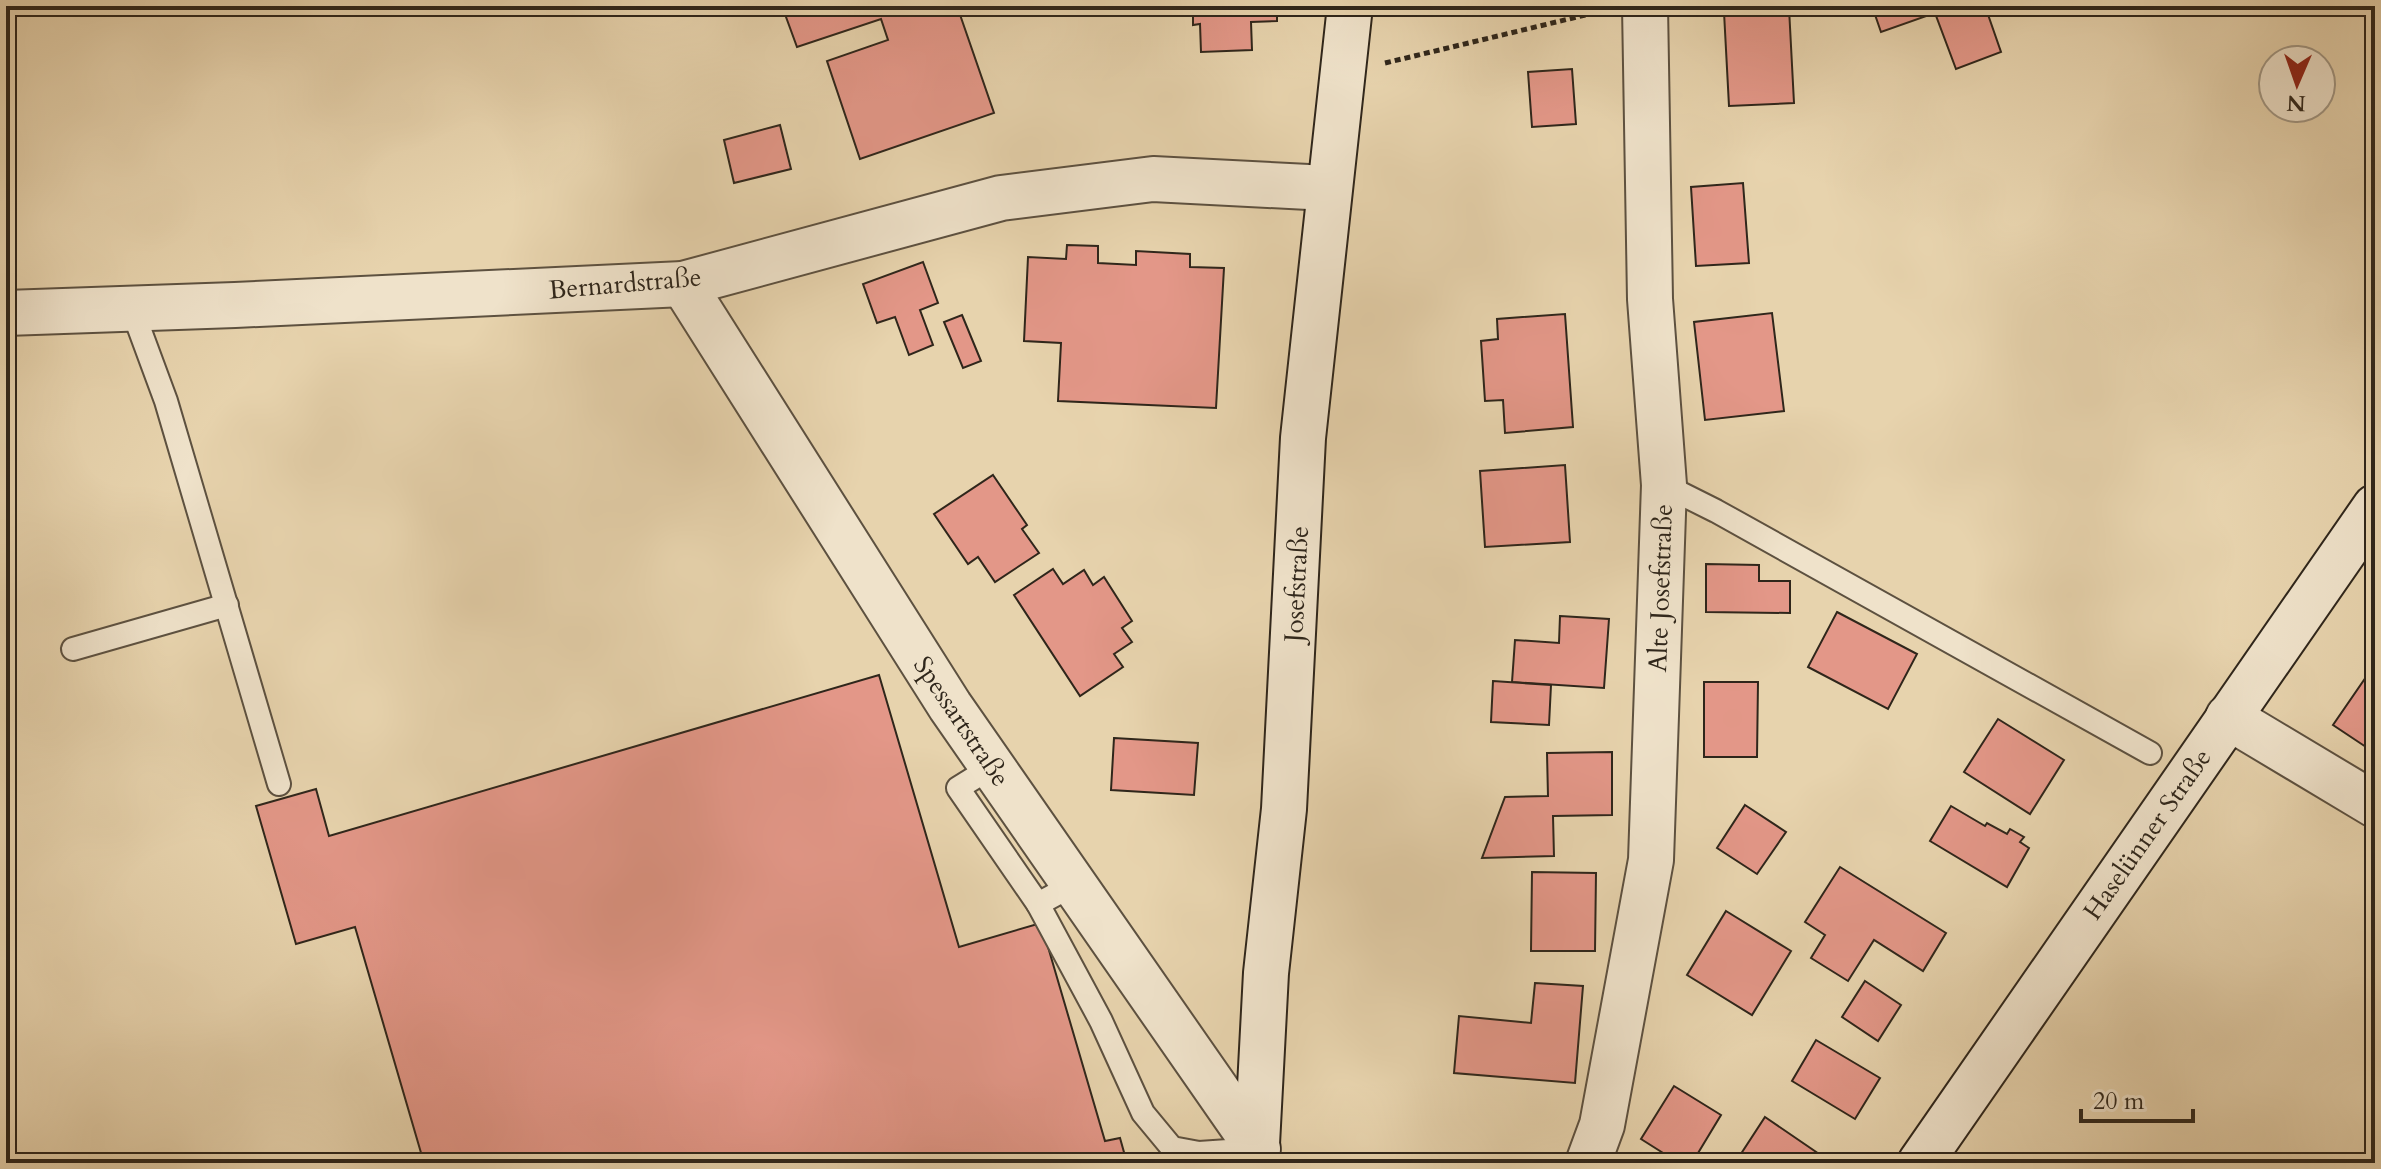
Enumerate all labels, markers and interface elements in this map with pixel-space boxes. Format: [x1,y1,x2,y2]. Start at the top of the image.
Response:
north arrow [2257,44,2337,124]
text: N [2286,88,2306,118]
street label: Bernardstraße [547,259,703,308]
street label: Alte Josefstraße [1640,503,1681,673]
street label: Josefstraße [1276,525,1317,647]
street label: Spessartstraße [905,649,1018,793]
street label: Haselünner Straße [2075,742,2220,927]
scale bar [2081,1073,2193,1123]
text: 20 m [2093,1085,2145,1118]

